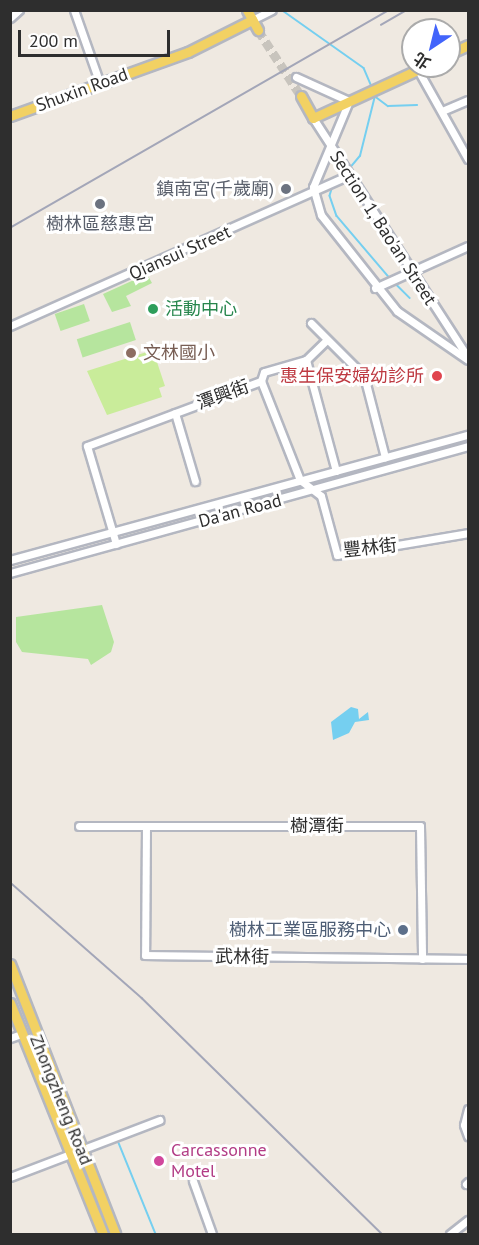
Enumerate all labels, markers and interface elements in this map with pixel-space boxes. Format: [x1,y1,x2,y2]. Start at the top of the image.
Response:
scale bar [21,18,172,56]
north arrow [401,18,461,78]
text: 200 m [29,29,78,52]
text: 北 [410,48,434,74]
street label: Shuxin Road [33,63,131,117]
street label: Section 1, Bao'an Street [325,146,441,310]
place label: 鎮南宮(千歲廟) [156,178,274,200]
marker: 鎮南宮(千歲廟) [279,182,293,196]
marker: 樹林區慈惠宮 [93,197,107,211]
place label: 樹林區慈惠宮 [46,213,154,235]
street label: Qiansui Street [126,221,234,285]
place label: 活動中心 [165,298,237,320]
marker: 活動中心 [146,302,160,316]
place label: 文林國小 [143,342,215,364]
marker: 文林國小 [124,346,138,360]
place label: 惠生保安婦幼診所 [280,365,424,387]
marker: 惠生保安婦幼診所 [428,367,446,385]
street label: 潭興街 [194,376,252,414]
street label: Da'an Road [196,490,284,532]
street label: 豐林街 [342,534,398,562]
street label: 樹潭街 [290,815,344,837]
place label: 樹林工業區服務中心 [229,919,391,941]
marker: 樹林工業區服務中心 [396,923,410,937]
street label: 武林街 [215,946,269,968]
street label: Zhongzheng Road [25,1032,97,1168]
place label: Carcassonne Motel [171,1140,267,1182]
marker: Carcassonne Motel [152,1154,166,1168]

